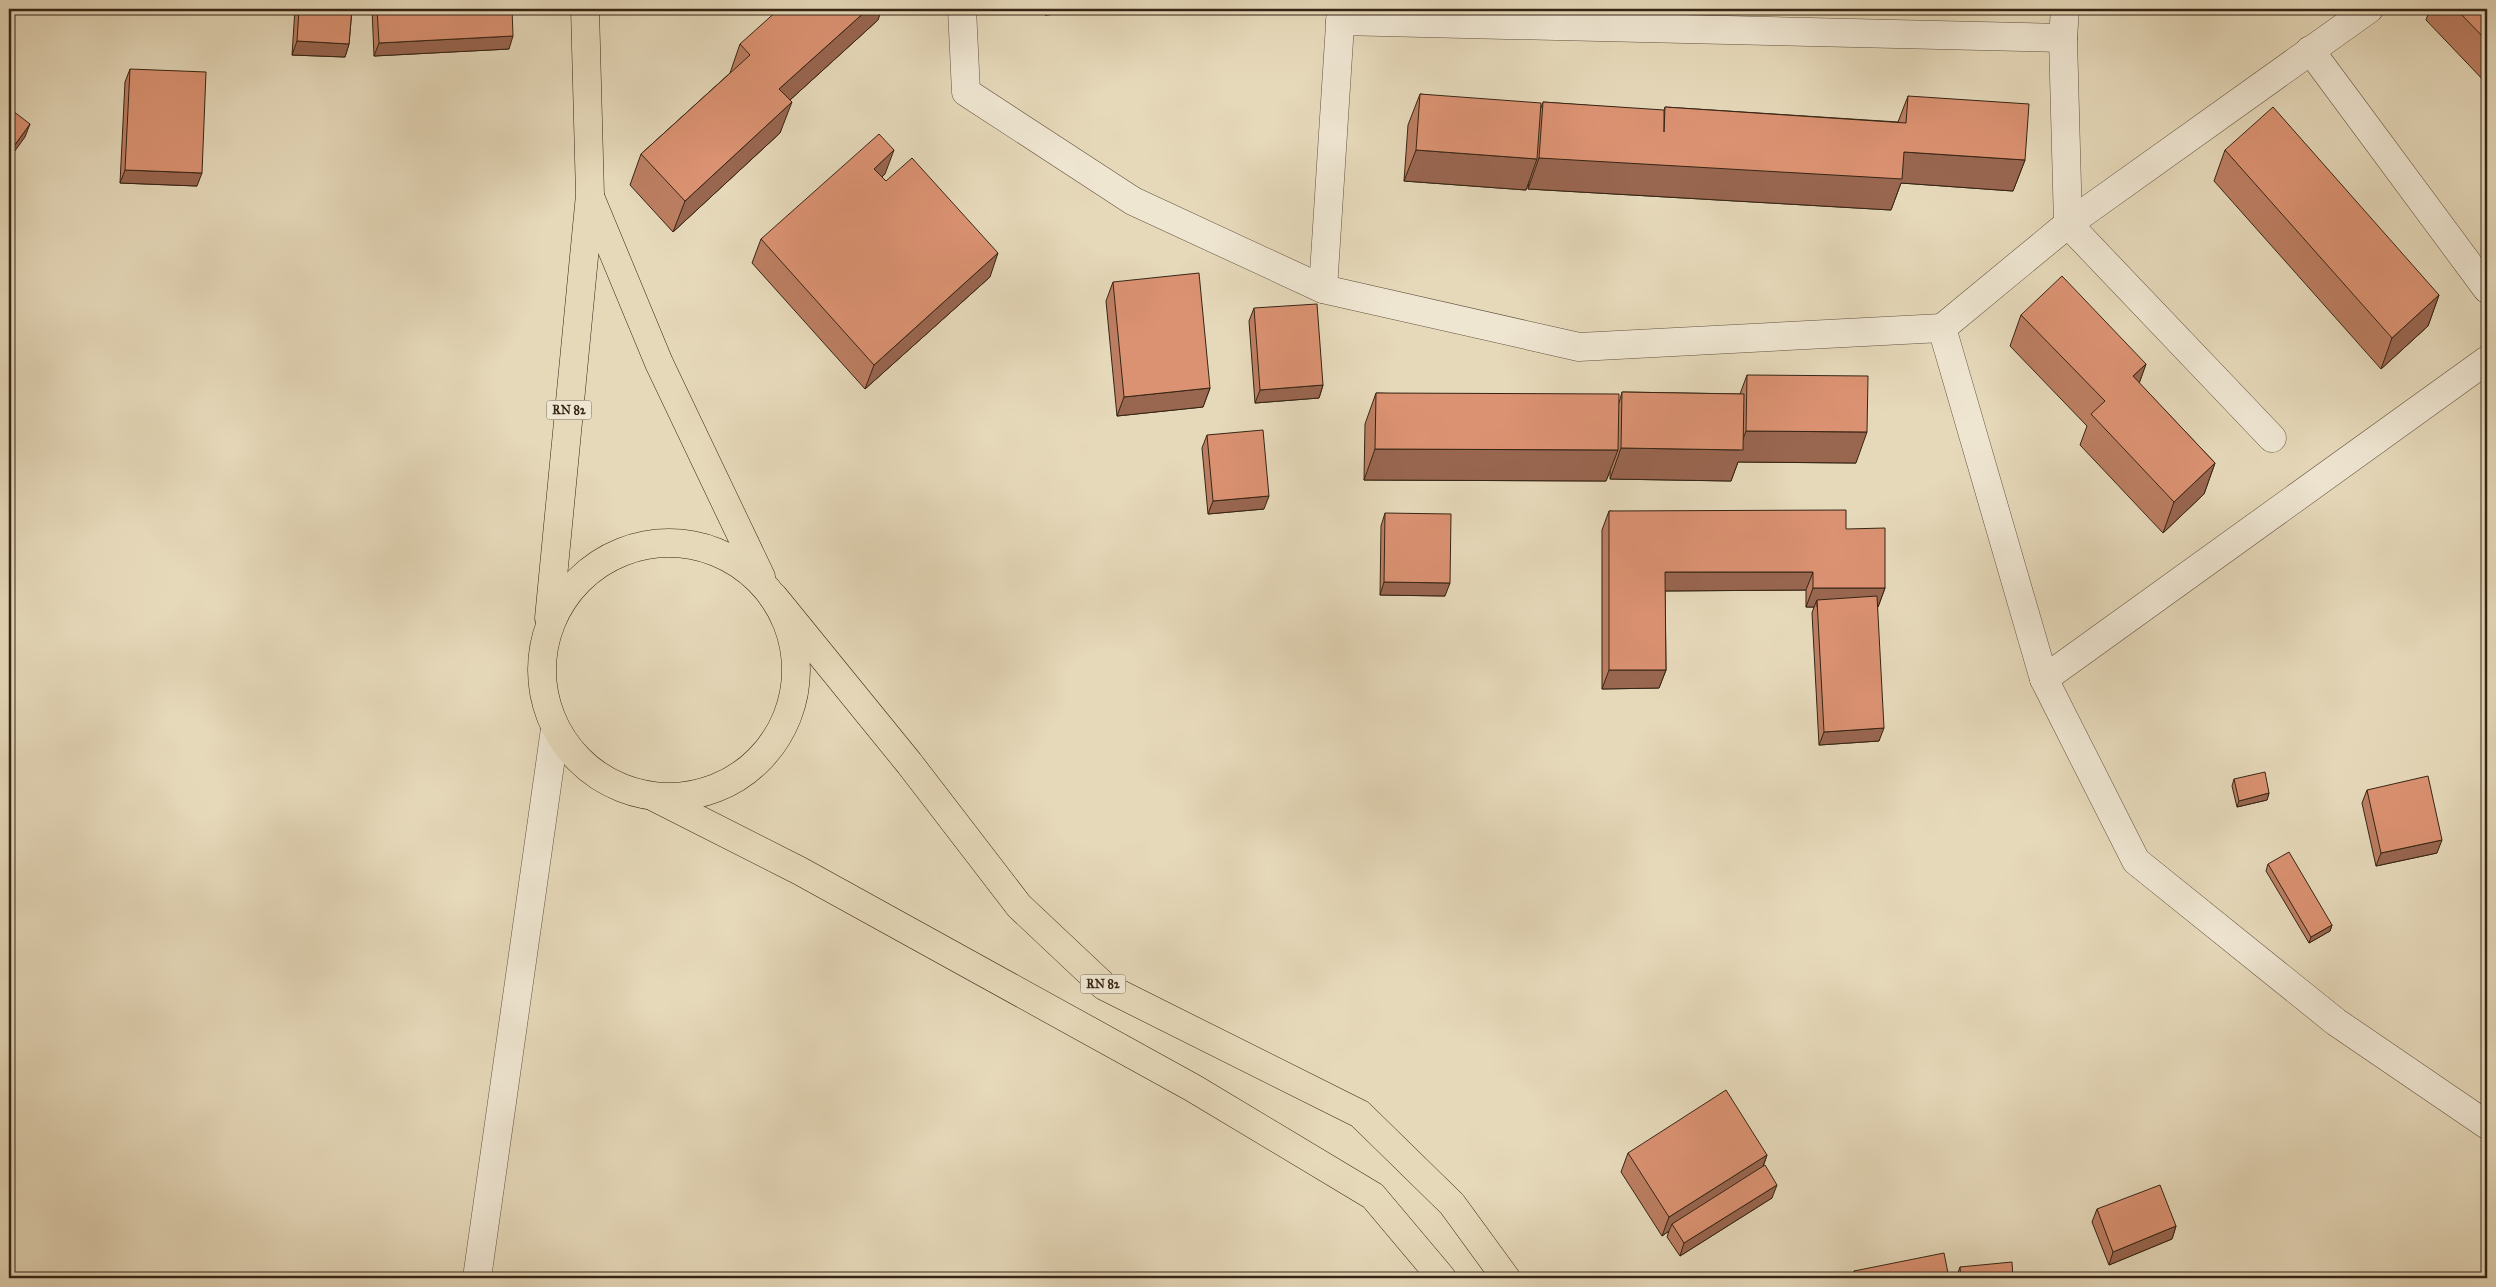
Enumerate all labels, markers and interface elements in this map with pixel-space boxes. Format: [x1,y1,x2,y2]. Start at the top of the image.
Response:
road number: RN 82 [546,400,592,420]
road number: RN 82 [1080,974,1126,994]

